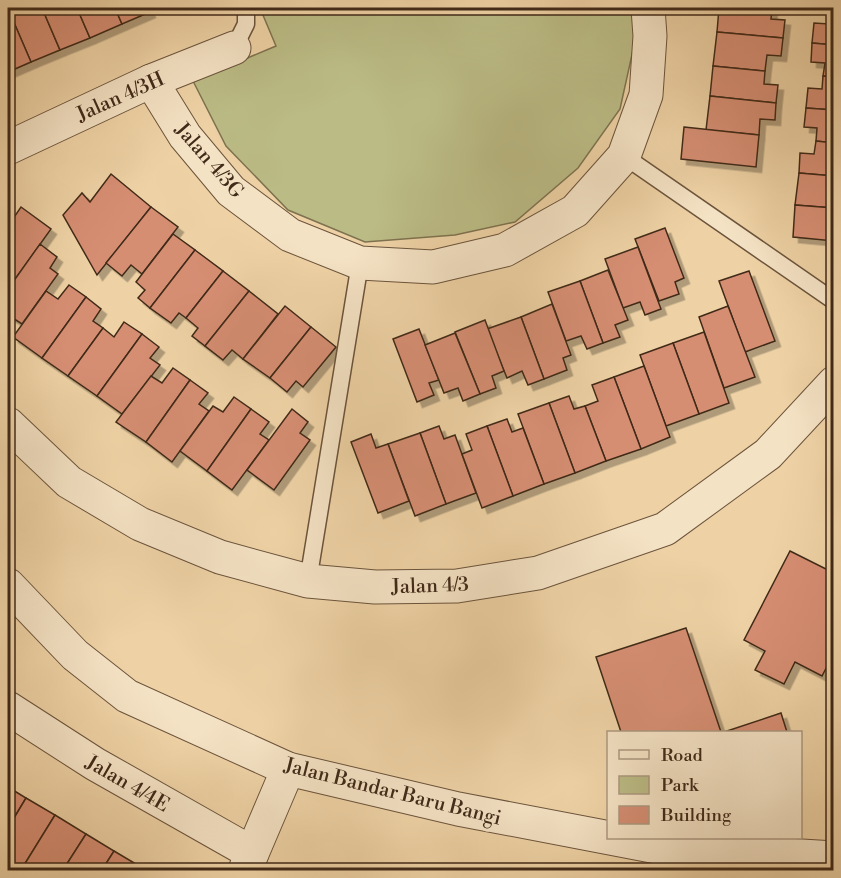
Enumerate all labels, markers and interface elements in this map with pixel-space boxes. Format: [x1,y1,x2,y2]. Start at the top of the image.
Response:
street label: Jalan 4/3H [72,67,168,128]
street label: Jalan 4/3G [169,117,249,204]
street label: Jalan 4/3 [390,573,469,600]
legend [607,731,802,839]
text: Road [661,744,704,767]
street label: Jalan 4/4E [80,750,173,818]
street label: Jalan Bandar Baru Bangi [280,753,504,832]
text: Park [661,774,700,797]
text: Building [660,804,732,827]

